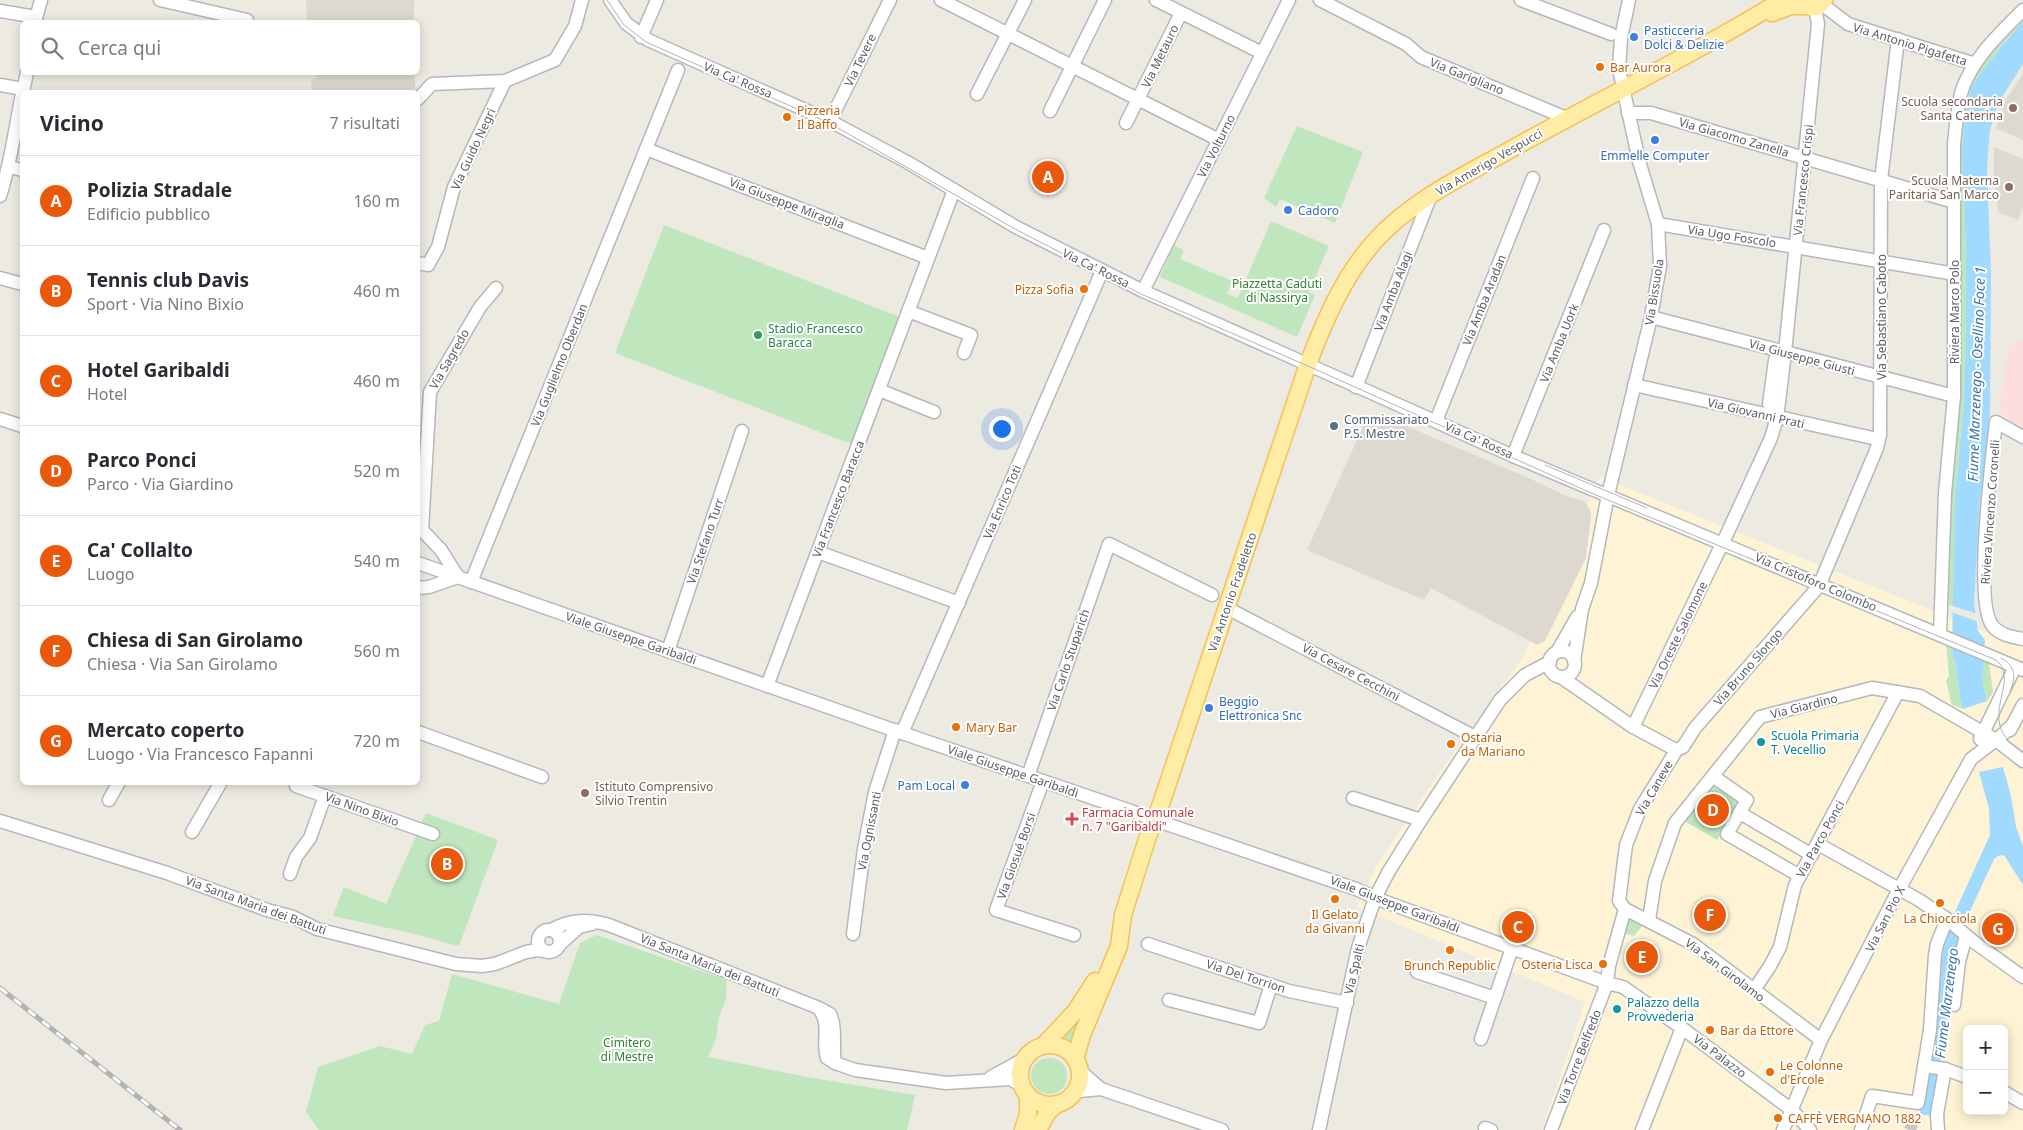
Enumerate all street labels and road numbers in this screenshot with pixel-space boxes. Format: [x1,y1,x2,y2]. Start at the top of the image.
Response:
street label: Via Antonio Pigafetta [1851,19,1969,69]
street label: Via Metauro [1137,22,1183,90]
street label: Via Tevere [840,31,880,89]
street label: Via Garigliano [1427,53,1507,99]
street label: Via Ca' Rossa [701,58,775,102]
street label: Via Guido Negri [447,105,499,193]
street label: Via Volturno [1193,111,1239,181]
street label: Via Giacomo Zanella [1677,113,1791,161]
street label: Via Francesco Crispi [1789,124,1817,236]
street label: Via Amerigo Vespucci [1433,125,1545,199]
street label: Via Giuseppe Miraglia [727,173,847,233]
street label: Via Ugo Foscolo [1687,221,1777,251]
street label: Via Ca' Rossa [1059,244,1133,292]
street label: Via Amba Alagi [1370,249,1416,333]
street label: Via Amba Aradan [1458,252,1510,348]
street label: Via Sebastiano Caboto [1873,254,1890,380]
street label: Via Bissuola [1640,258,1668,326]
street label: Riviera Marco Polo [1946,260,1963,364]
street label: Via Amba Uork [1535,300,1583,385]
street label: Via Guglielmo Oberdan [527,301,591,429]
street label: Via Sagredo [425,326,473,392]
street label: Via Giuseppe Giusti [1747,335,1857,379]
street label: Via Giovanni Prati [1706,394,1806,432]
street label: Via Ca' Rossa [1442,417,1516,463]
street label: Via Francesco Baracca [808,438,868,560]
street label: Riviera Vincenzo Coronelli [1976,439,2004,585]
street label: Via Enrico Toti [979,462,1025,542]
street label: Via Stefano Turr [682,496,728,586]
street label: Via Antonio Fradeletto [1204,530,1260,654]
street label: Via Cristoforo Colombo [1753,549,1879,615]
street label: Via Oreste Salomone [1645,578,1711,691]
street label: Via Carlo Stuparich [1043,607,1093,713]
street label: Viale Giuseppe Garibaldi [563,608,699,668]
street label: Via Bruno Slongo [1710,625,1786,709]
street label: Via Cesare Cecchini [1299,639,1403,705]
street label: Via Giardino [1769,689,1839,723]
street label: Viale Giuseppe Garibaldi [945,741,1081,801]
street label: Via Caneve [1631,757,1677,819]
street label: Via Nino Bixio [323,788,401,830]
street label: Via Ognissanti [853,790,885,872]
street label: Via Parco Ponci [1792,797,1848,881]
street label: Via Giosué Borsi [992,810,1040,902]
street label: Viale Giuseppe Garibaldi [1328,871,1462,937]
street label: Via Santa Maria dei Battuti [183,872,329,938]
street label: Via San Pio X [1861,883,1909,955]
street label: Via Santa Maria dei Battuti [638,929,782,1001]
street label: Via San Girolamo [1682,934,1768,1006]
street label: Via Spalti [1340,942,1368,996]
street label: Via Del Torrion [1204,955,1288,997]
street label: Via Torre Belfredo [1553,1007,1605,1107]
street label: Via Palazzo [1690,1030,1750,1082]

